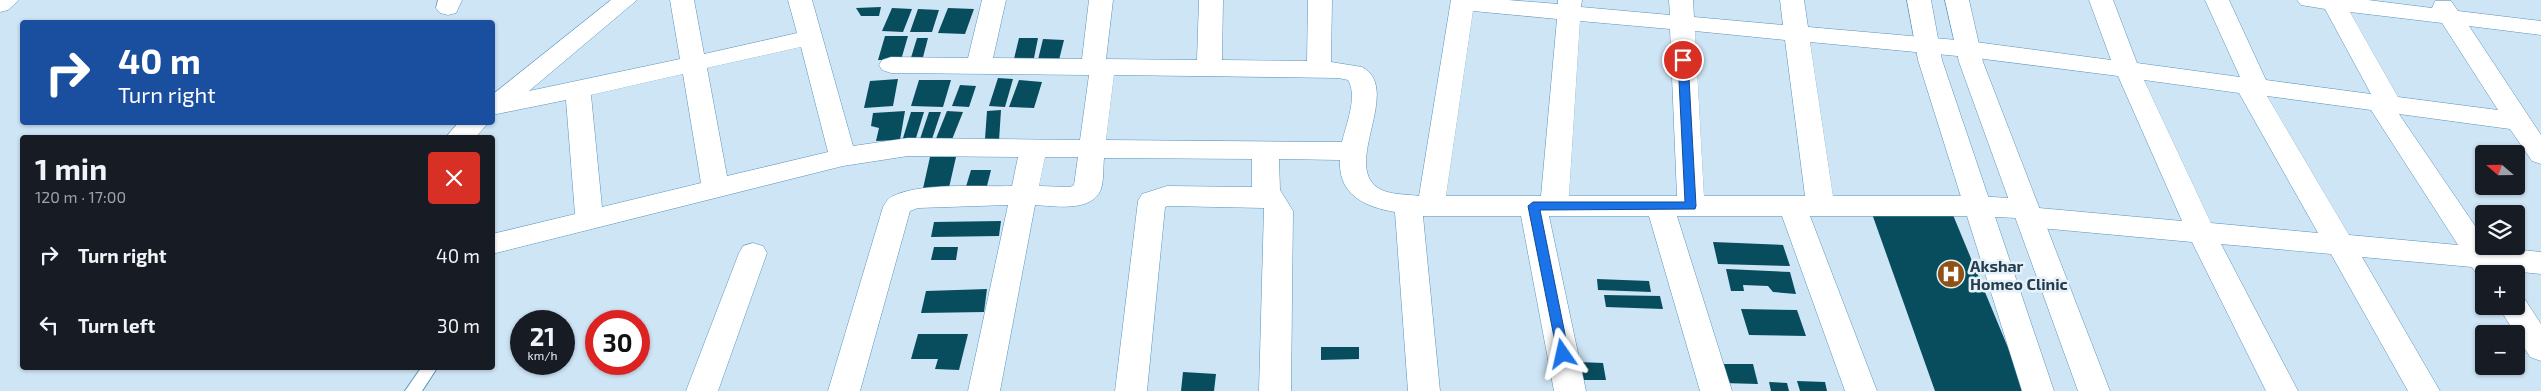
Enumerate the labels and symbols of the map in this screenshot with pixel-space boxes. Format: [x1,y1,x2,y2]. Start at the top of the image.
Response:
pin [1662,39,1704,81]
north arrow [2475,145,2525,195]
place label: Akshar Homeo Clinic [1970,256,2068,293]
hospital icon: Akshar Homeo Clinic [1936,259,1966,289]
speed limit sign: 30 [585,310,650,375]
position arrow [1536,327,1588,379]

